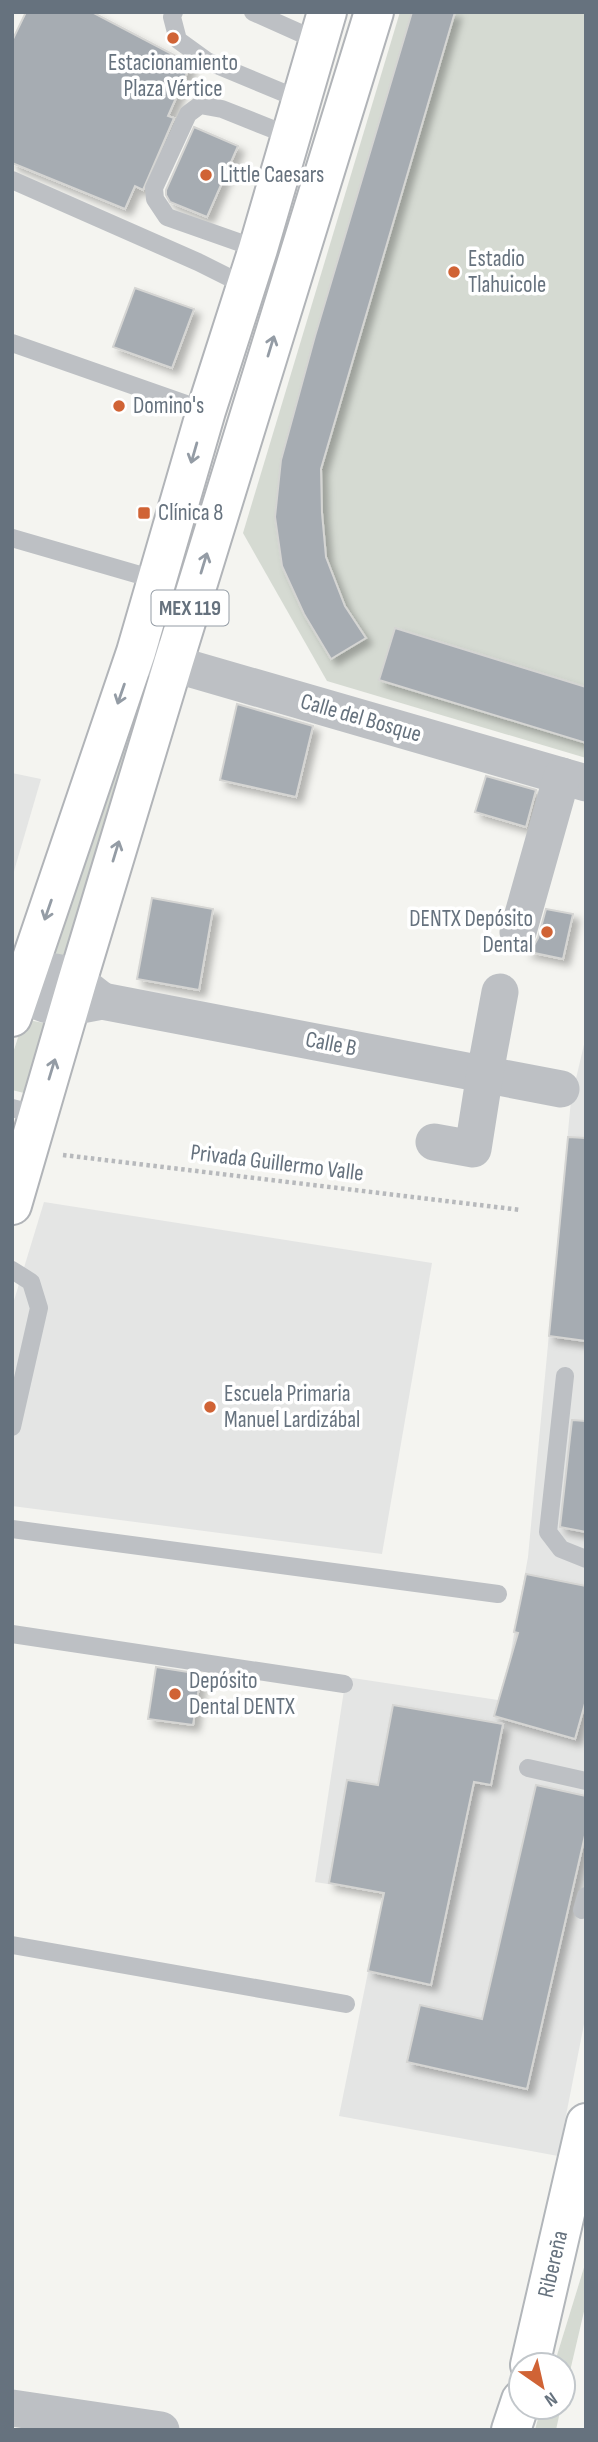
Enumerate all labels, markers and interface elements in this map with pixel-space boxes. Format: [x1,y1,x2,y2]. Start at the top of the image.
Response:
marker: Estacionamiento Plaza Vértice [165,30,181,46]
place label: Estacionamiento Plaza Vértice [108,49,238,103]
place label: Little Caesars [220,161,324,189]
marker: Little Caesars [198,167,214,183]
place label: Estadio Tlahuicole [468,245,546,299]
marker: Estadio Tlahuicole [446,264,462,280]
one-way arrow [265,335,278,357]
place label: Domino's [133,392,204,420]
marker: Domino's [111,398,127,414]
one-way arrow [186,442,199,464]
place label: Clínica 8 [158,499,223,527]
marker: Clínica 8 [136,505,152,521]
one-way arrow [198,552,211,574]
road number: MEX 119 [152,590,228,626]
one-way arrow [114,683,127,705]
street label: Calle del Bosque [297,687,425,749]
one-way arrow [111,841,124,863]
one-way arrow [41,898,53,920]
place label: DENTX Depósito Dental [409,905,533,959]
marker: DENTX Depósito Dental [539,924,555,940]
street label: Calle B [303,1025,359,1063]
one-way arrow [47,1059,60,1081]
street label: Privada Guillermo Valle [189,1138,365,1188]
place label: Escuela Primaria Manuel Lardizábal [224,1380,360,1434]
marker: Escuela Primaria Manuel Lardizábal [202,1399,218,1415]
place label: Depósito Dental DENTX [189,1667,295,1721]
marker: Depósito Dental DENTX [167,1686,183,1702]
street label: Ribereña [532,2228,574,2300]
north arrow [507,2351,577,2421]
text: N [540,2386,561,2411]

